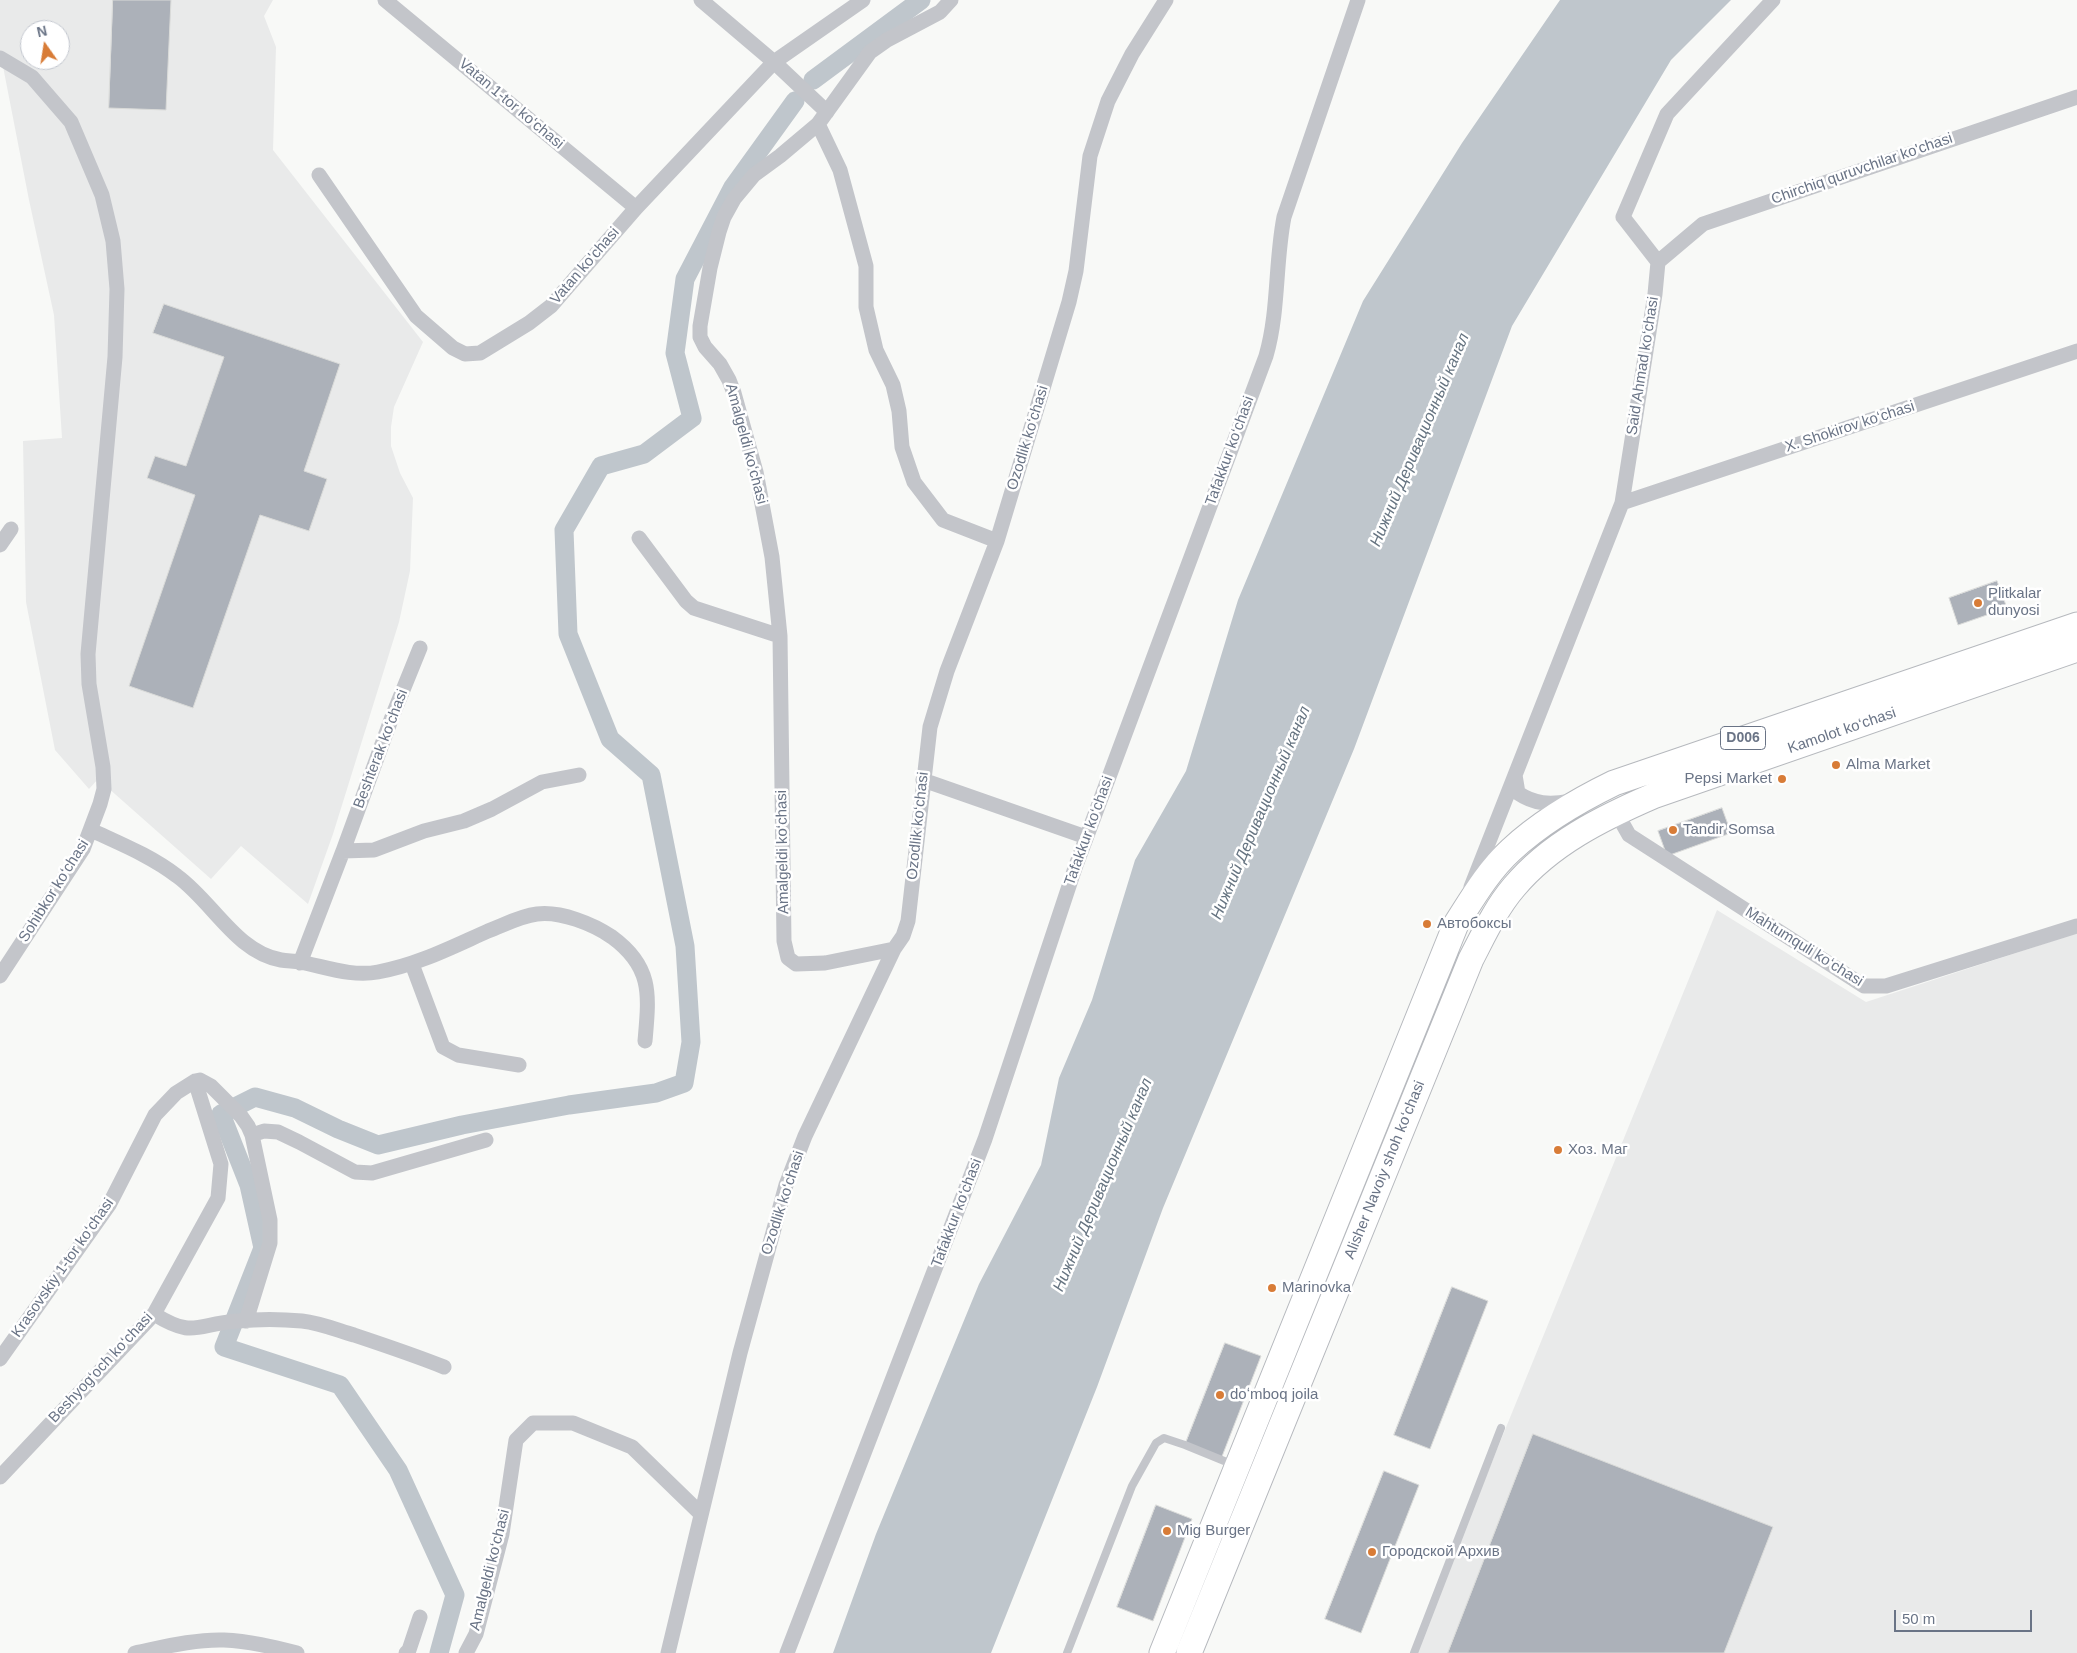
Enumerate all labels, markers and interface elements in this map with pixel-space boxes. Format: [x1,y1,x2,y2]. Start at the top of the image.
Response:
north arrow [20,20,70,70]
text: N [35,22,49,40]
street label: Vatan 1-tor ko‘chasi [455,55,567,153]
street label: Chirchiq quruvchilar ko'chasi [1769,129,1955,209]
street label: Vatan ko'chasi [547,224,623,308]
street label: Said Ahmad ko‘chasi [1623,295,1663,437]
water label: Нижний Деривационный канал [1366,330,1474,550]
street label: Amalgeldi ko‘chasi [721,382,771,506]
street label: Ozodlik ko‘chasi [1004,384,1052,492]
street label: Tafakkur ko‘chasi [1202,394,1258,508]
street label: X. Shokirov ko‘chasi [1783,398,1917,456]
place label: Plitkalar dunyosi [1988,585,2041,620]
marker: Plitkalar dunyosi [1972,597,1984,609]
street label: Beshterak ko‘chasi [350,687,412,811]
water label: Нижний Деривационный канал [1207,703,1315,923]
street label: Kamolot ko‘chasi [1785,704,1899,758]
road number: D006 [1720,726,1766,750]
place label: Alma Market [1846,756,1930,774]
marker: Alma Market [1830,759,1842,771]
place label: Pepsi Market [1684,770,1772,788]
street label: Ozodlik ko‘chasi [903,771,933,881]
marker: Pepsi Market [1776,773,1788,785]
street label: Tafakkur ko‘chasi [1061,774,1117,888]
street label: Amalgeldi ko‘chasi [773,790,793,914]
place label: Tandir Somsa [1683,821,1775,839]
marker: Tandir Somsa [1667,824,1679,836]
street label: Sohibkor ko‘chasi [15,836,93,946]
street label: Mahtumquli ko‘chasi [1742,903,1866,991]
place label: Автобоксы [1437,915,1512,933]
marker: Автобоксы [1421,918,1433,930]
water label: Нижний Деривационный канал [1049,1075,1157,1295]
street label: Alisher Navoiy shoh koʻchasi [1341,1078,1429,1262]
place label: Хоз. Маг [1568,1141,1628,1159]
marker: Хоз. Маг [1552,1144,1564,1156]
street label: Ozodlik ko‘chasi [758,1149,808,1257]
street label: Tafakkur ko‘chasi [928,1156,986,1270]
street label: Krasovskiy 1-tor ko‘chasi [8,1195,118,1341]
place label: Marinovka [1282,1279,1351,1297]
marker: Marinovka [1266,1282,1278,1294]
street label: Beshyog‘och ko‘chasi [45,1309,157,1427]
place label: doʻmboq joila [1230,1386,1318,1404]
marker: doʻmboq joila [1214,1389,1226,1401]
street label: Amalgeldi ko‘chasi [466,1508,514,1632]
place label: Mig Burger [1177,1522,1250,1540]
marker: Mig Burger [1161,1525,1173,1537]
place label: Городской Архив [1382,1543,1500,1561]
marker: Городской Архив [1366,1546,1378,1558]
scale bar [1897,1600,2034,1632]
text: 50 m [1902,1610,1935,1627]

